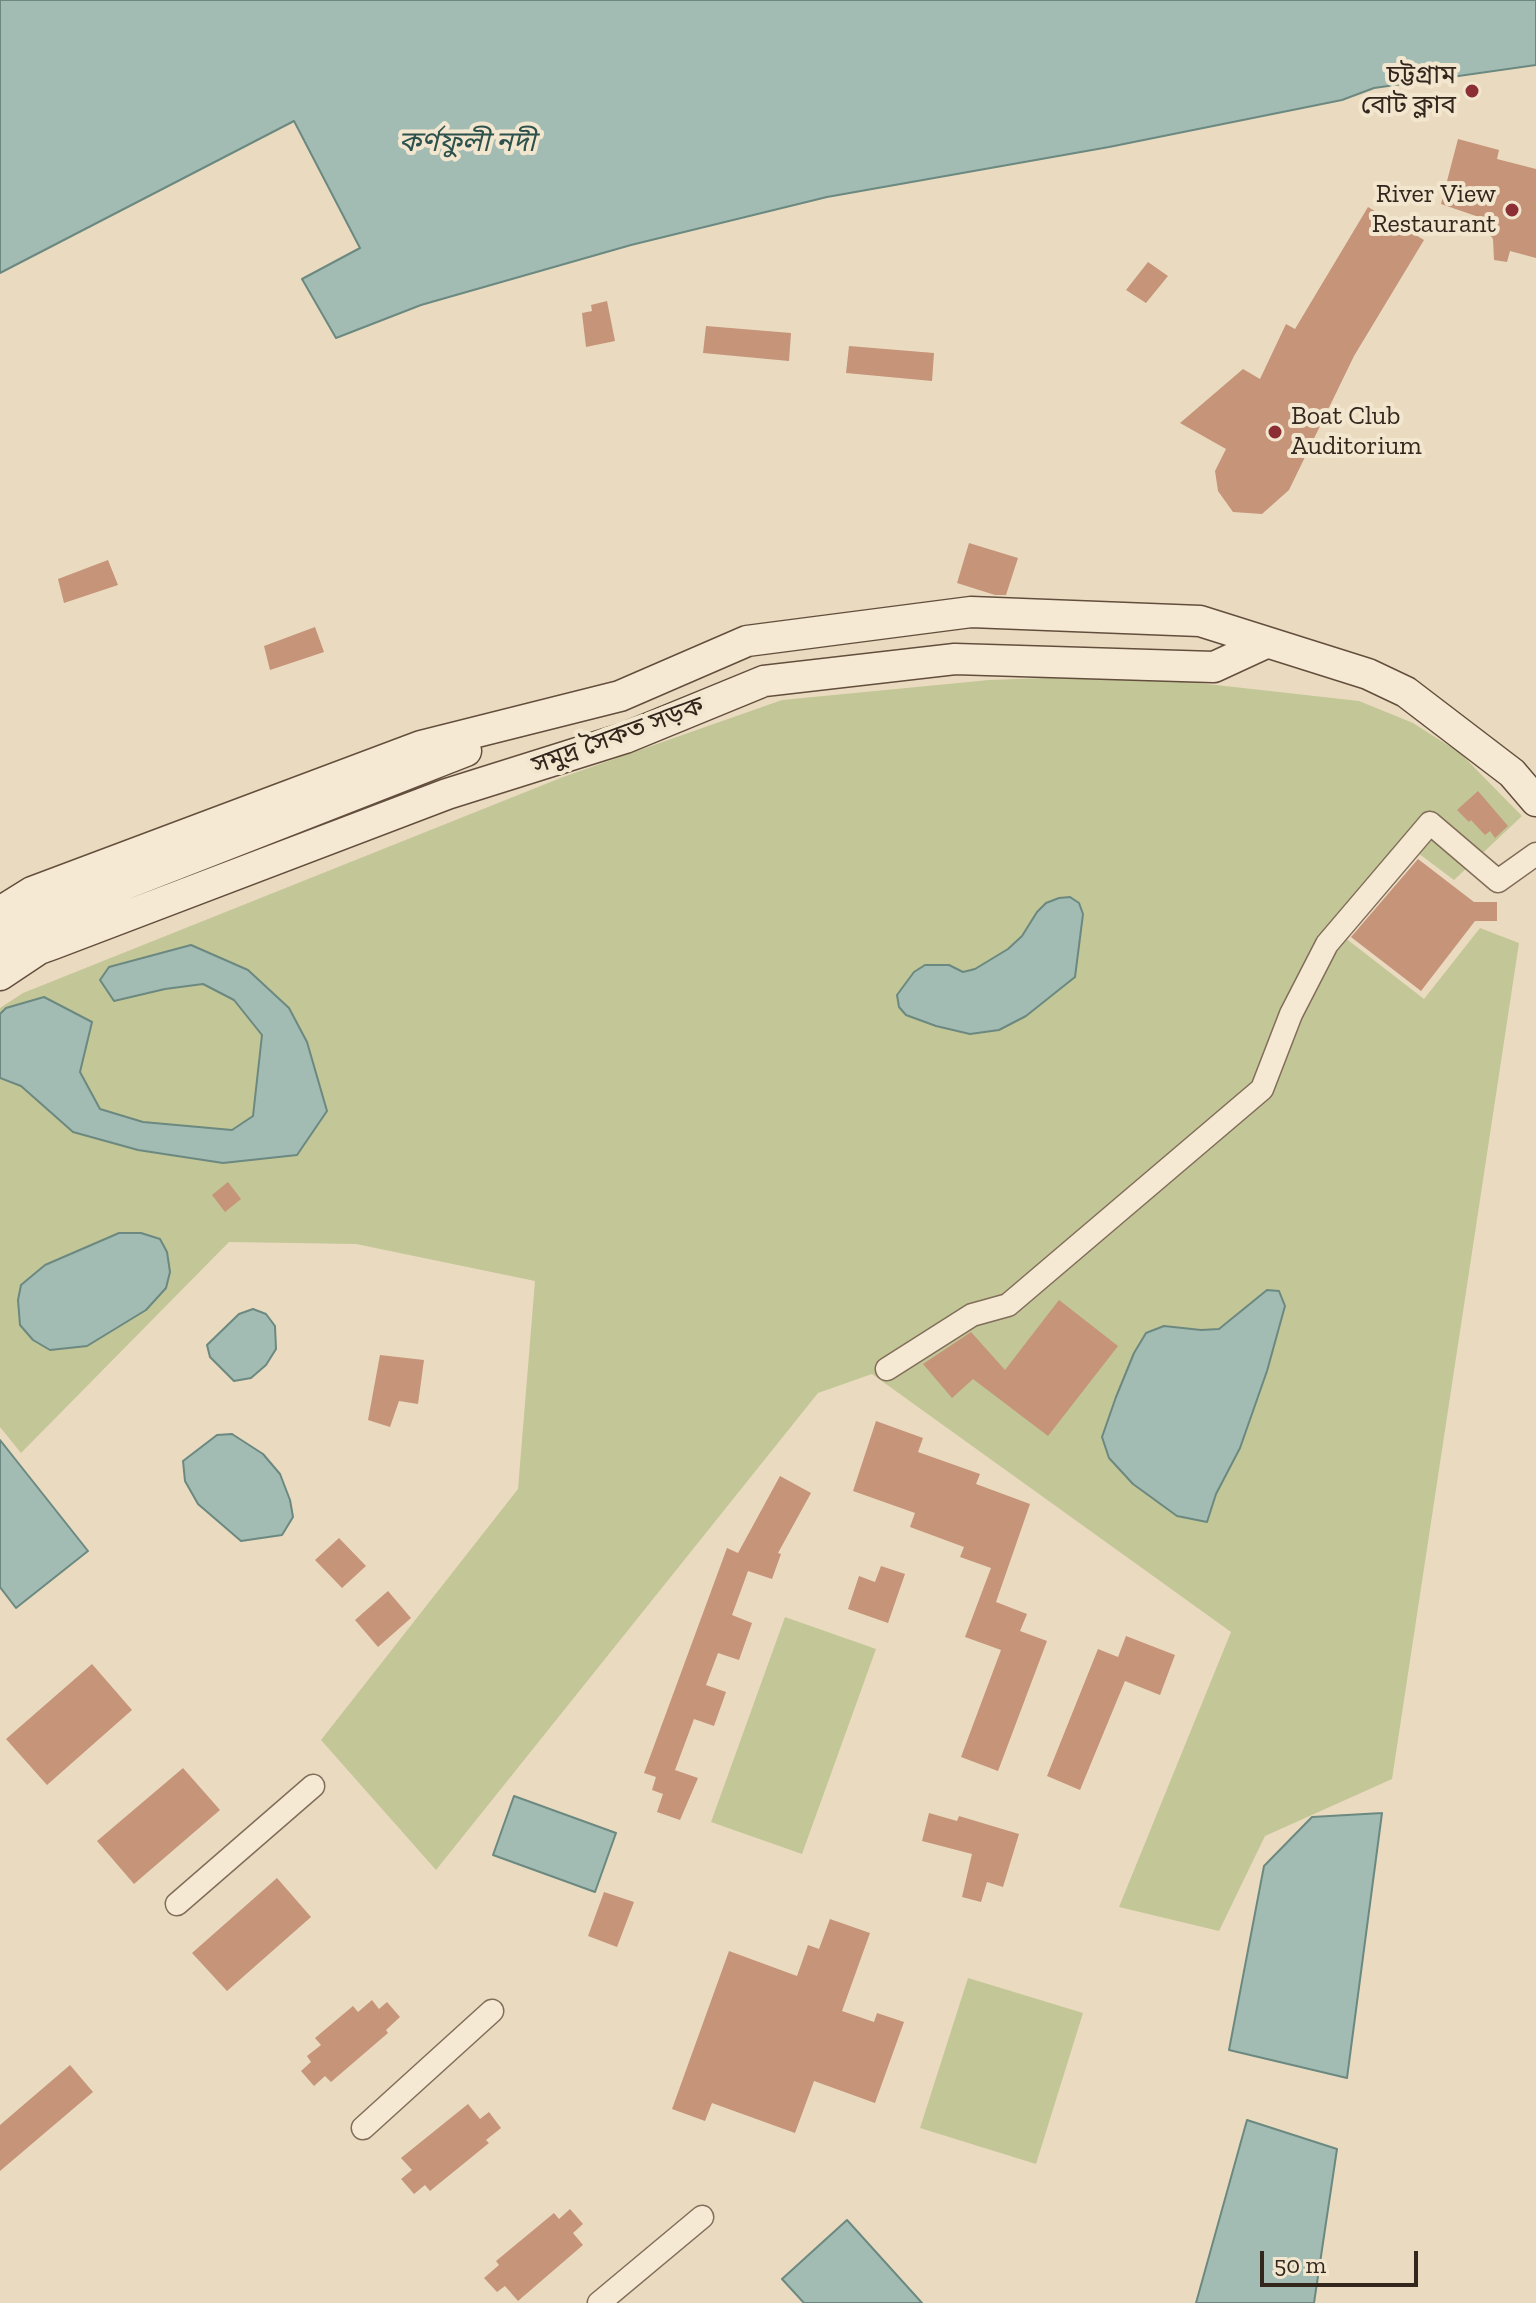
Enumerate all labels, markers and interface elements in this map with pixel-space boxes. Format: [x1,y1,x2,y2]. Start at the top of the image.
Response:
place label: চট্টগ্রাম বোট ক্লাব [1361,60,1456,122]
marker: চট্টগ্রাম বোট ক্লাব [1463,82,1481,100]
water label: কর্ণফুলী নদী [398,126,536,160]
place label: River View Restaurant [1372,179,1496,240]
marker: River View Restaurant [1503,201,1521,219]
place label: Boat Club Auditorium [1291,401,1422,462]
marker: Boat Club Auditorium [1266,423,1284,441]
street label: সমুদ্র সৈকত সড়ক [528,690,708,782]
scale bar [1264,2235,1422,2285]
text: 50 m [1274,2250,1326,2279]

